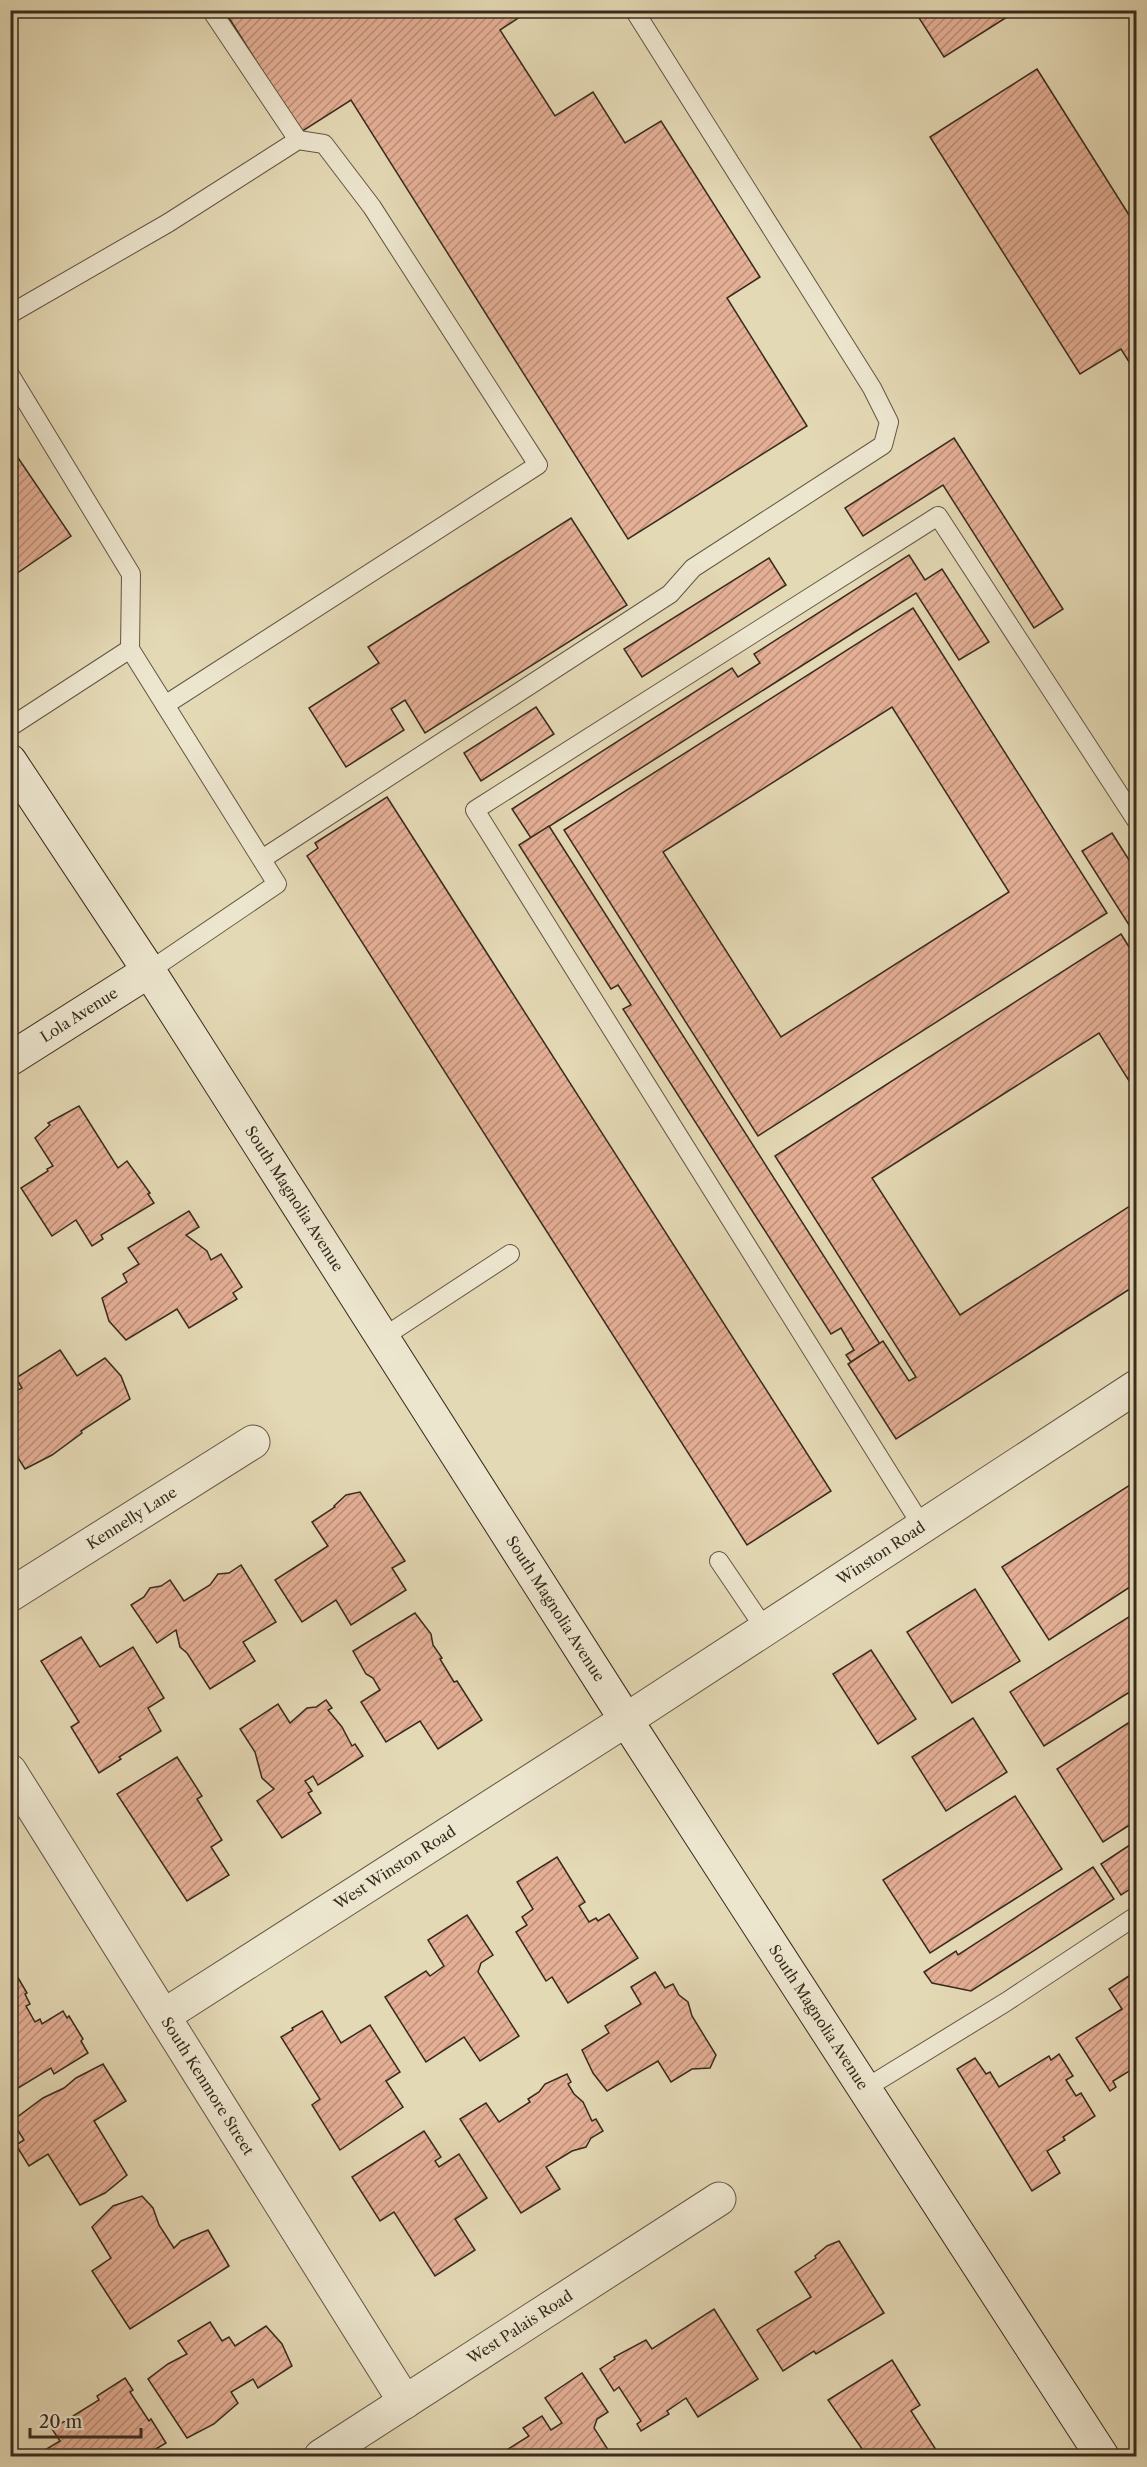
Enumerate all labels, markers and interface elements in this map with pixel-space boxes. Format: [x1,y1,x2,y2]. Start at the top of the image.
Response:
street label: Lola Avenue [37,983,121,1046]
street label: South Magnolia Avenue [241,1122,348,1275]
street label: Kennelly Lane [83,1482,180,1553]
street label: Winston Road [832,1517,929,1589]
street label: South Magnolia Avenue [502,1532,609,1685]
street label: West Winston Road [329,1822,459,1914]
street label: South Magnolia Avenue [765,1941,873,2093]
street label: South Kenmore Street [157,2013,259,2159]
street label: West Palais Road [463,2286,576,2369]
scale bar [30,2401,141,2439]
text: 20 m [39,2411,83,2433]

